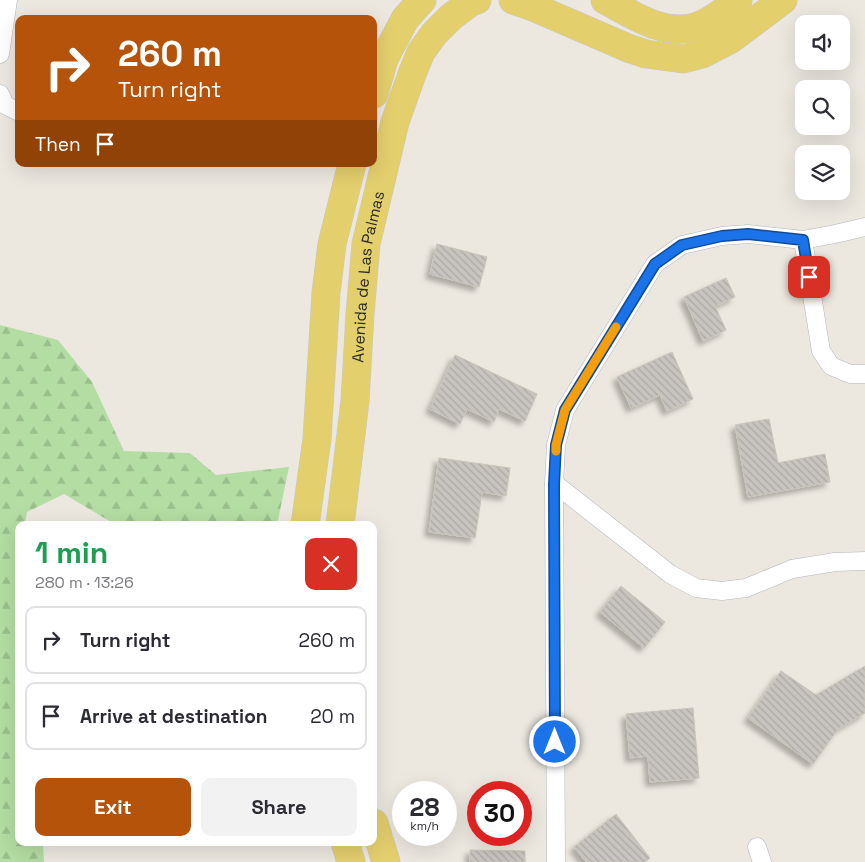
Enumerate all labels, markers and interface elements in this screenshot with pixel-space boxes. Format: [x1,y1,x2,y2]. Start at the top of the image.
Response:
map controls [795,15,850,200]
button: sound [795,15,850,70]
text: 260 m [118,32,222,76]
icon: right [35,35,100,100]
text: Turn right [118,75,221,103]
button: search [795,80,850,135]
icon: arrive [91,130,119,158]
text: Then [35,132,81,157]
button: layers [795,145,850,200]
street label: Avenida de Las Palmas [347,189,389,363]
pin [788,256,830,298]
icon: arrive [795,263,823,291]
text: 1 min [35,533,108,572]
button: close [305,538,357,590]
text: 280 m · 13:26 [35,572,134,593]
icon: right [37,626,65,654]
text: Turn right [80,628,170,653]
text: 260 m [299,628,355,653]
icon: arrive [37,702,65,730]
text: Arrive at destination [80,704,268,729]
text: 20 m [310,704,355,729]
position arrow [528,715,580,767]
button: Exit [35,778,191,836]
button: Share [201,778,357,836]
speed limit sign: 30 [467,781,532,846]
text: 28 [410,791,439,823]
text: km/h [410,818,439,834]

